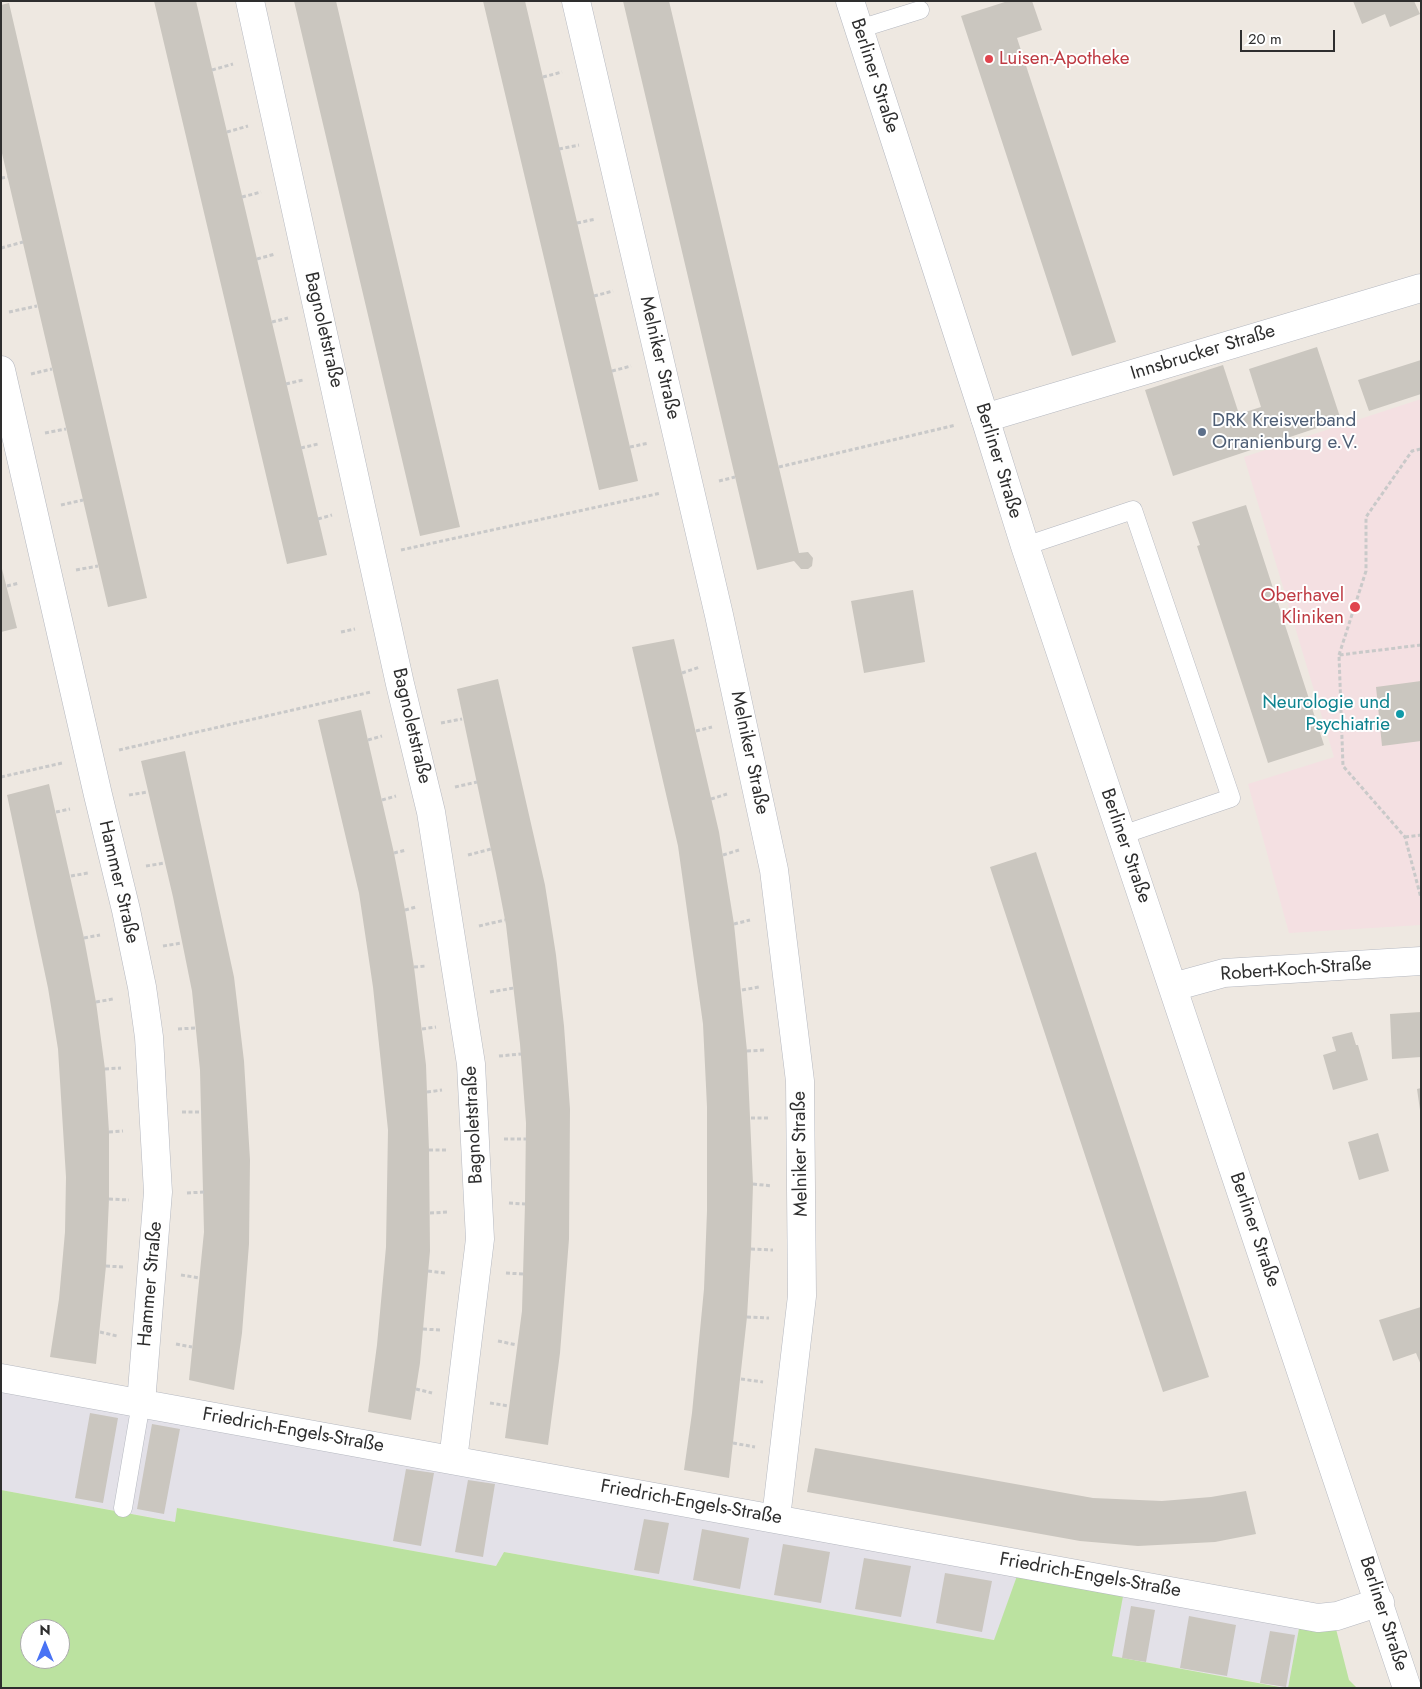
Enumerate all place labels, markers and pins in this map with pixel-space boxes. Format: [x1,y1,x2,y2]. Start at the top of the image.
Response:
place label: Luisen-Apotheke [999,48,1129,70]
marker: Luisen-Apotheke [983,53,995,65]
place label: DRK Kreisverband Orranienburg e.V. [1212,410,1358,454]
marker: DRK Kreisverband Orranienburg e.V. [1196,426,1208,438]
place label: Oberhavel Kliniken [1261,585,1344,629]
marker: Oberhavel Kliniken [1348,600,1362,614]
place label: Neurologie und Psychiatrie [1262,692,1390,736]
marker: Neurologie und Psychiatrie [1394,708,1406,720]

